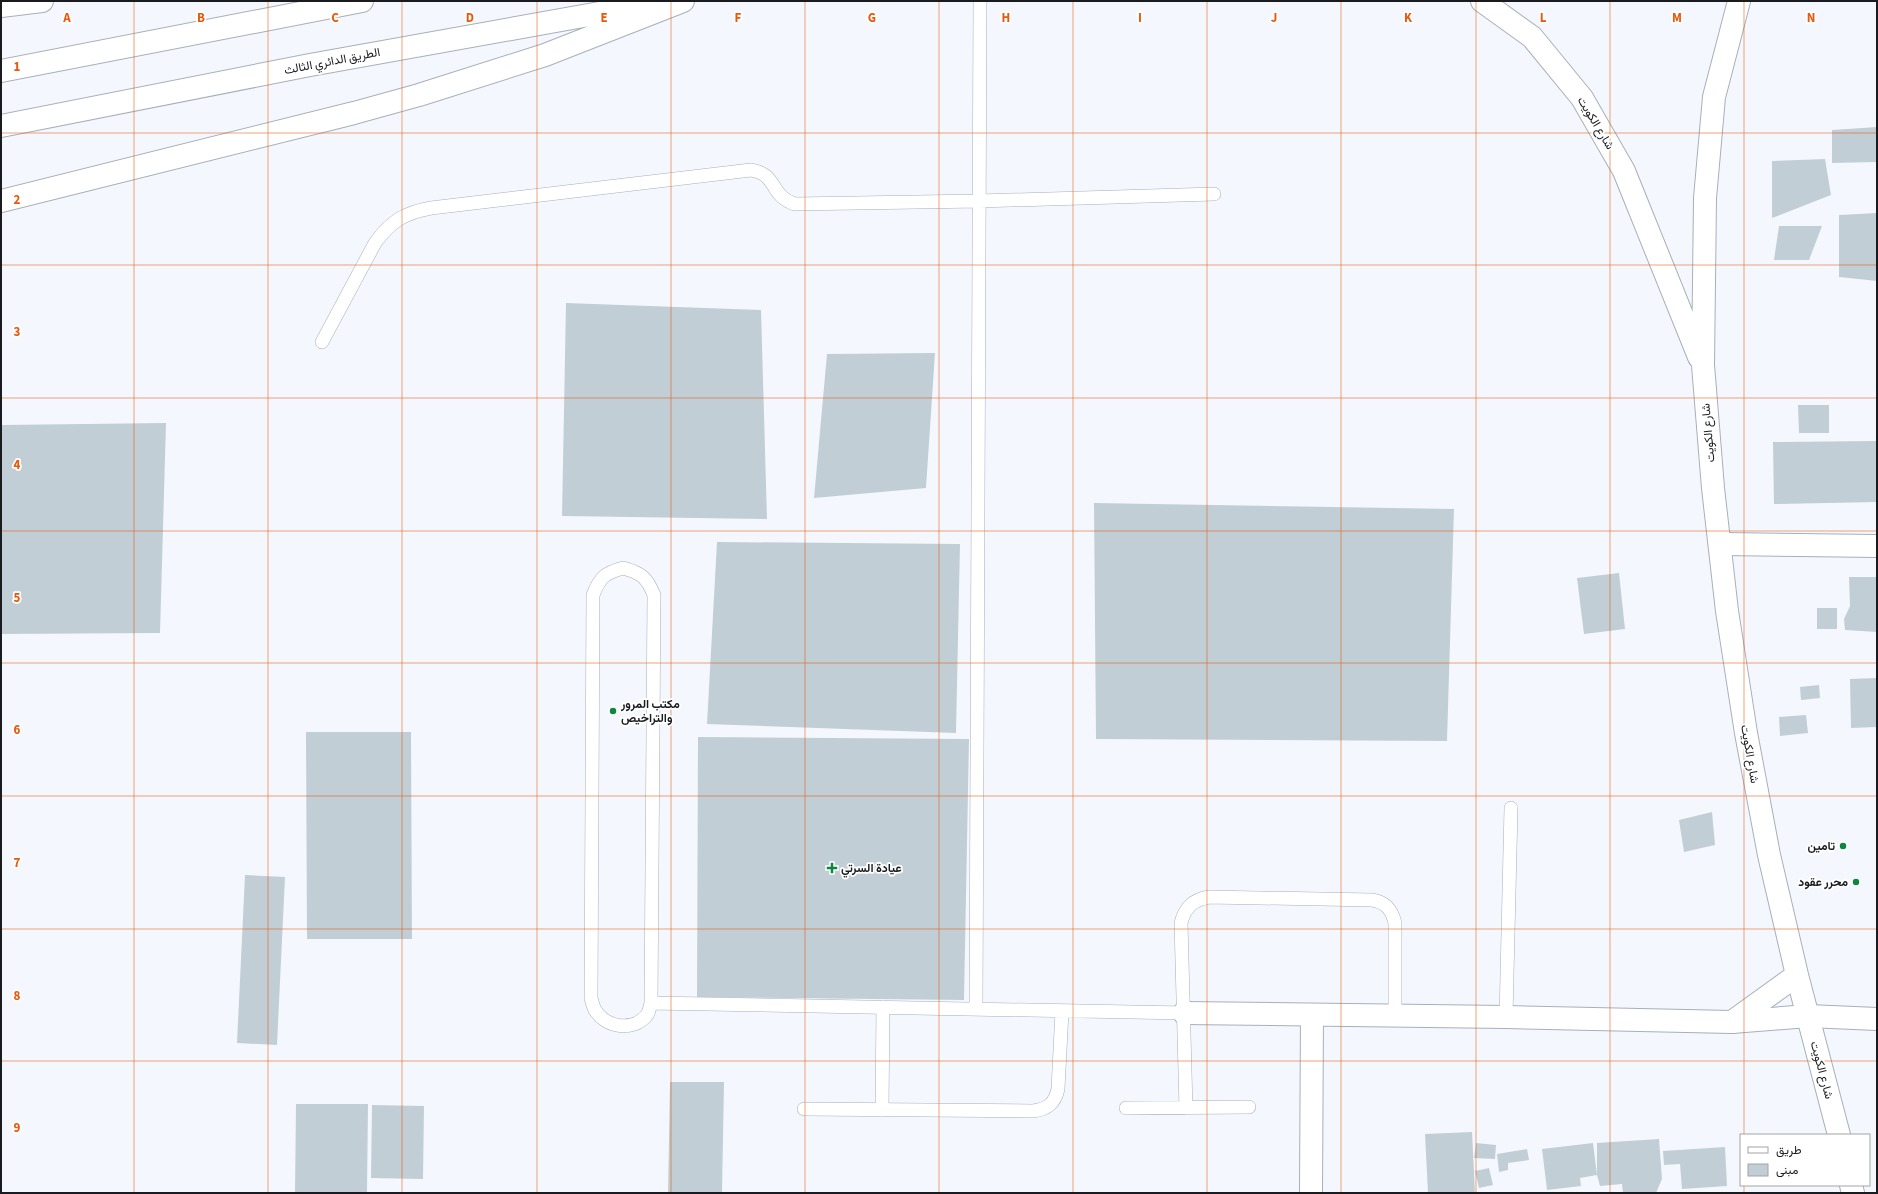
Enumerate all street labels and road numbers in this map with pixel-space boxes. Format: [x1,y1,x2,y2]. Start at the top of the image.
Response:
street label: الطريق الدائري الثالث [283,44,382,80]
street label: شارع الكويت [1573,94,1618,153]
street label: شارع الكويت [1697,403,1720,463]
street label: شارع الكويت [1736,723,1763,785]
street label: شارع الكويت [1806,1039,1837,1101]

